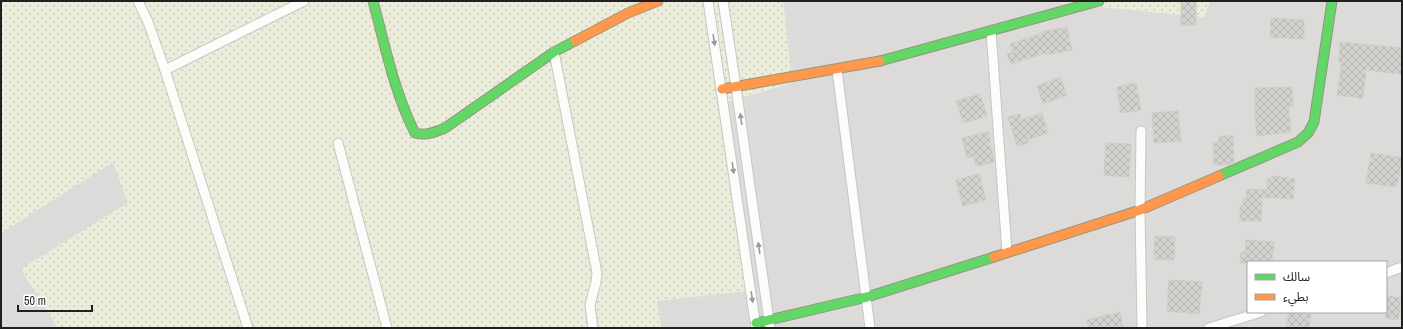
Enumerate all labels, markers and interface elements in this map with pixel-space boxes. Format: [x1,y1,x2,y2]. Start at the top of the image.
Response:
one-way arrow [711,33,717,46]
one-way arrow [738,113,744,125]
one-way arrow [730,162,736,174]
one-way arrow [756,242,762,254]
legend [1247,261,1387,313]
text: سالك [1283,269,1310,285]
scale bar [18,287,92,313]
text: بطيء [1283,289,1309,307]
one-way arrow [749,291,755,303]
text: 50 m [24,293,46,309]

